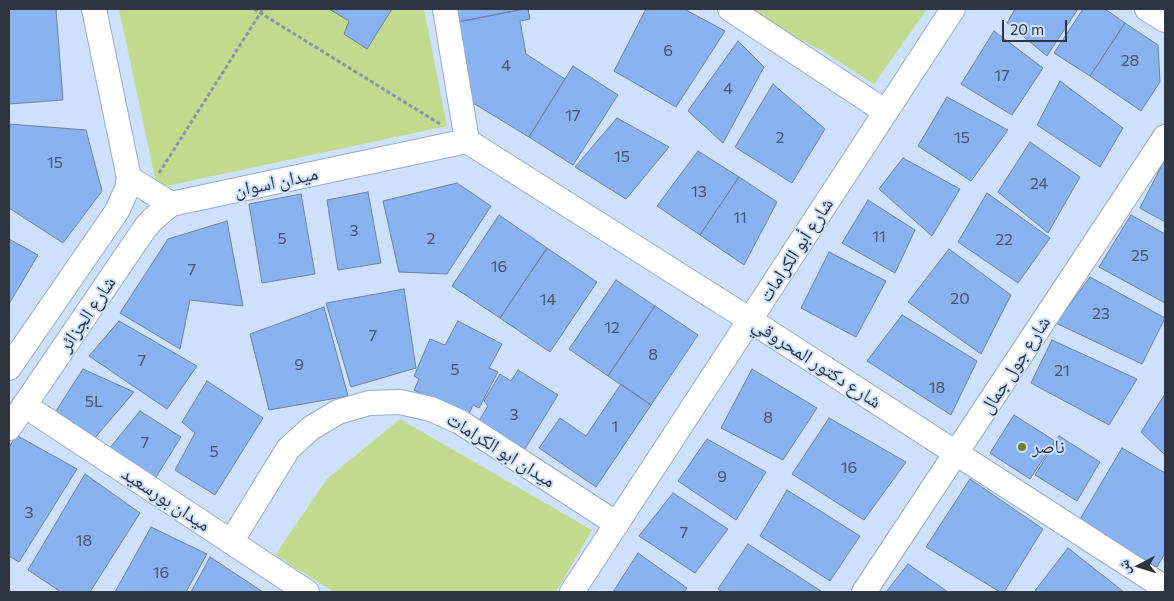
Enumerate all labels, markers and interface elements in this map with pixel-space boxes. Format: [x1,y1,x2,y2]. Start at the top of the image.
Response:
scale bar [1004,10,1069,42]
text: 20 m [1010,20,1044,38]
house number: 6 [663,41,673,61]
house number: 28 [1121,51,1139,71]
house number: 4 [501,56,511,76]
house number: 17 [994,66,1010,86]
house number: 4 [723,79,733,99]
house number: 17 [565,106,581,126]
house number: 2 [776,128,784,148]
house number: 15 [954,128,970,148]
house number: 15 [614,147,630,167]
house number: 15 [47,153,63,173]
street label: ميدان اسوان [232,162,320,202]
house number: 24 [1030,174,1048,194]
house number: 13 [691,182,707,202]
street label: شارع أبو الكرامات [754,194,838,306]
house number: 11 [733,208,747,228]
house number: 3 [349,221,359,241]
house number: 11 [872,227,886,247]
house number: 5 [277,229,287,249]
house number: 2 [427,229,435,249]
house number: 22 [995,230,1013,250]
house number: 25 [1131,246,1149,266]
house number: 16 [491,257,507,277]
house number: 7 [188,260,196,280]
street label: شارع الجزائر [53,272,121,356]
house number: 20 [950,289,970,309]
house number: 14 [540,290,556,310]
house number: 23 [1092,304,1110,324]
street label: شارع جول جمال [975,312,1055,418]
street label: شارع دكتور المحروقي [748,313,886,413]
house number: 12 [604,318,620,338]
house number: 7 [369,326,377,346]
house number: 8 [648,345,658,365]
house number: 7 [138,351,146,371]
house number: 9 [294,355,304,375]
house number: 5 [450,360,460,380]
house number: 21 [1054,361,1070,381]
house number: 18 [929,378,945,398]
house number: 5L [85,392,103,412]
house number: 3 [509,405,519,425]
street label: ميدان ابو الكرامات [443,408,559,492]
house number: 8 [763,408,773,428]
house number: 1 [612,417,618,437]
house number: 7 [141,433,149,453]
place label: ناصر [1032,436,1065,458]
marker: ناصر [1016,441,1028,453]
house number: 5 [209,442,219,462]
house number: 16 [841,458,857,478]
street label: ميدان بورسعيد [117,462,215,536]
house number: 9 [717,467,727,487]
house number: 3 [24,503,34,523]
house number: 7 [680,523,688,543]
house number: 18 [76,531,92,551]
north arrow [1114,541,1164,591]
text: ش [1114,559,1133,576]
house number: 16 [153,563,169,583]

